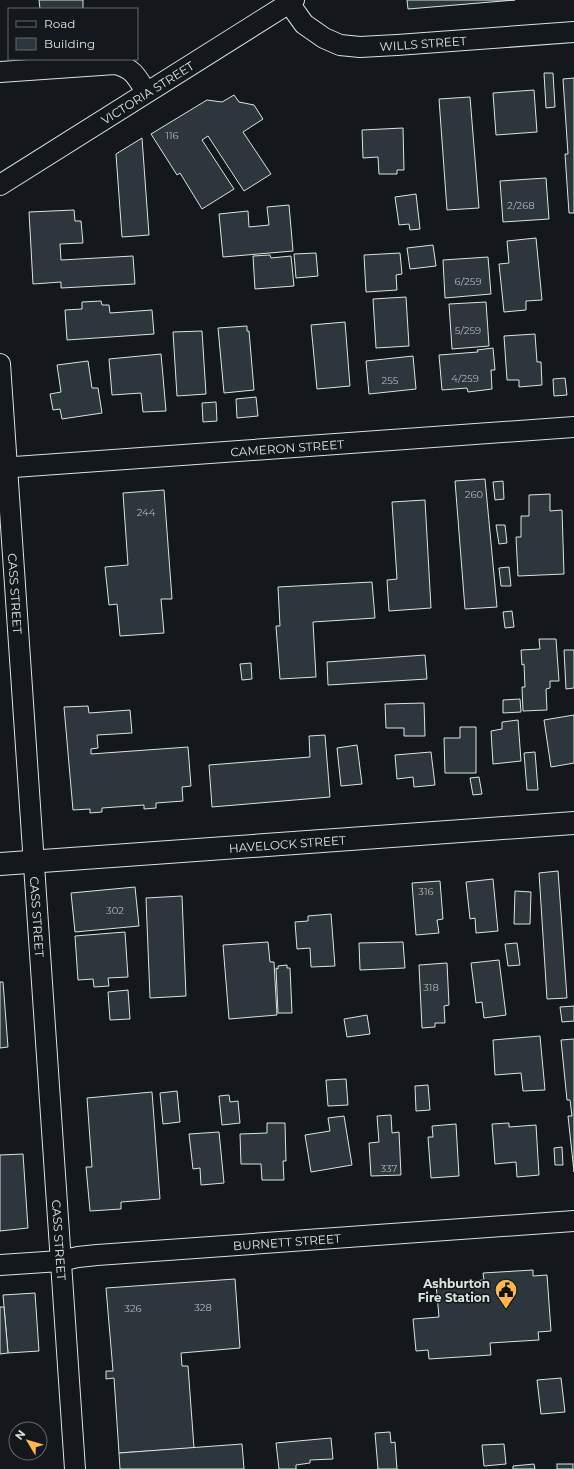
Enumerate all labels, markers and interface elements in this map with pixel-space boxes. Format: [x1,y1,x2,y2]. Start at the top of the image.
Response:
legend [8,8,138,60]
text: Road [44,16,75,31]
street label: WILLS STREET [379,32,467,53]
text: Building [44,36,95,51]
street label: VICTORIA STREET [98,57,197,127]
house number: 116 [165,129,179,142]
house number: 2/268 [507,199,535,212]
house number: 6/259 [455,275,481,288]
house number: 5/259 [455,324,481,337]
house number: 4/259 [451,372,479,385]
house number: 255 [382,374,399,387]
street label: CAMERON STREET [230,436,345,459]
house number: 260 [465,488,484,501]
house number: 244 [137,506,156,519]
street label: CASS STREET [5,553,26,634]
street label: HAVELOCK STREET [228,832,346,855]
street label: CASS STREET [27,876,48,958]
house number: 316 [418,885,434,898]
house number: 302 [106,904,124,917]
house number: 318 [423,981,439,994]
house number: 337 [381,1162,398,1175]
street label: CASS STREET [49,1199,70,1281]
street label: BURNETT STREET [232,1230,341,1253]
place label: Ashburton Fire Station [418,1276,490,1305]
public building icon: Ashburton Fire Station [493,1277,519,1310]
house number: 328 [194,1301,212,1314]
house number: 326 [124,1302,142,1315]
north arrow [8,1421,48,1461]
text: N [12,1427,28,1443]

